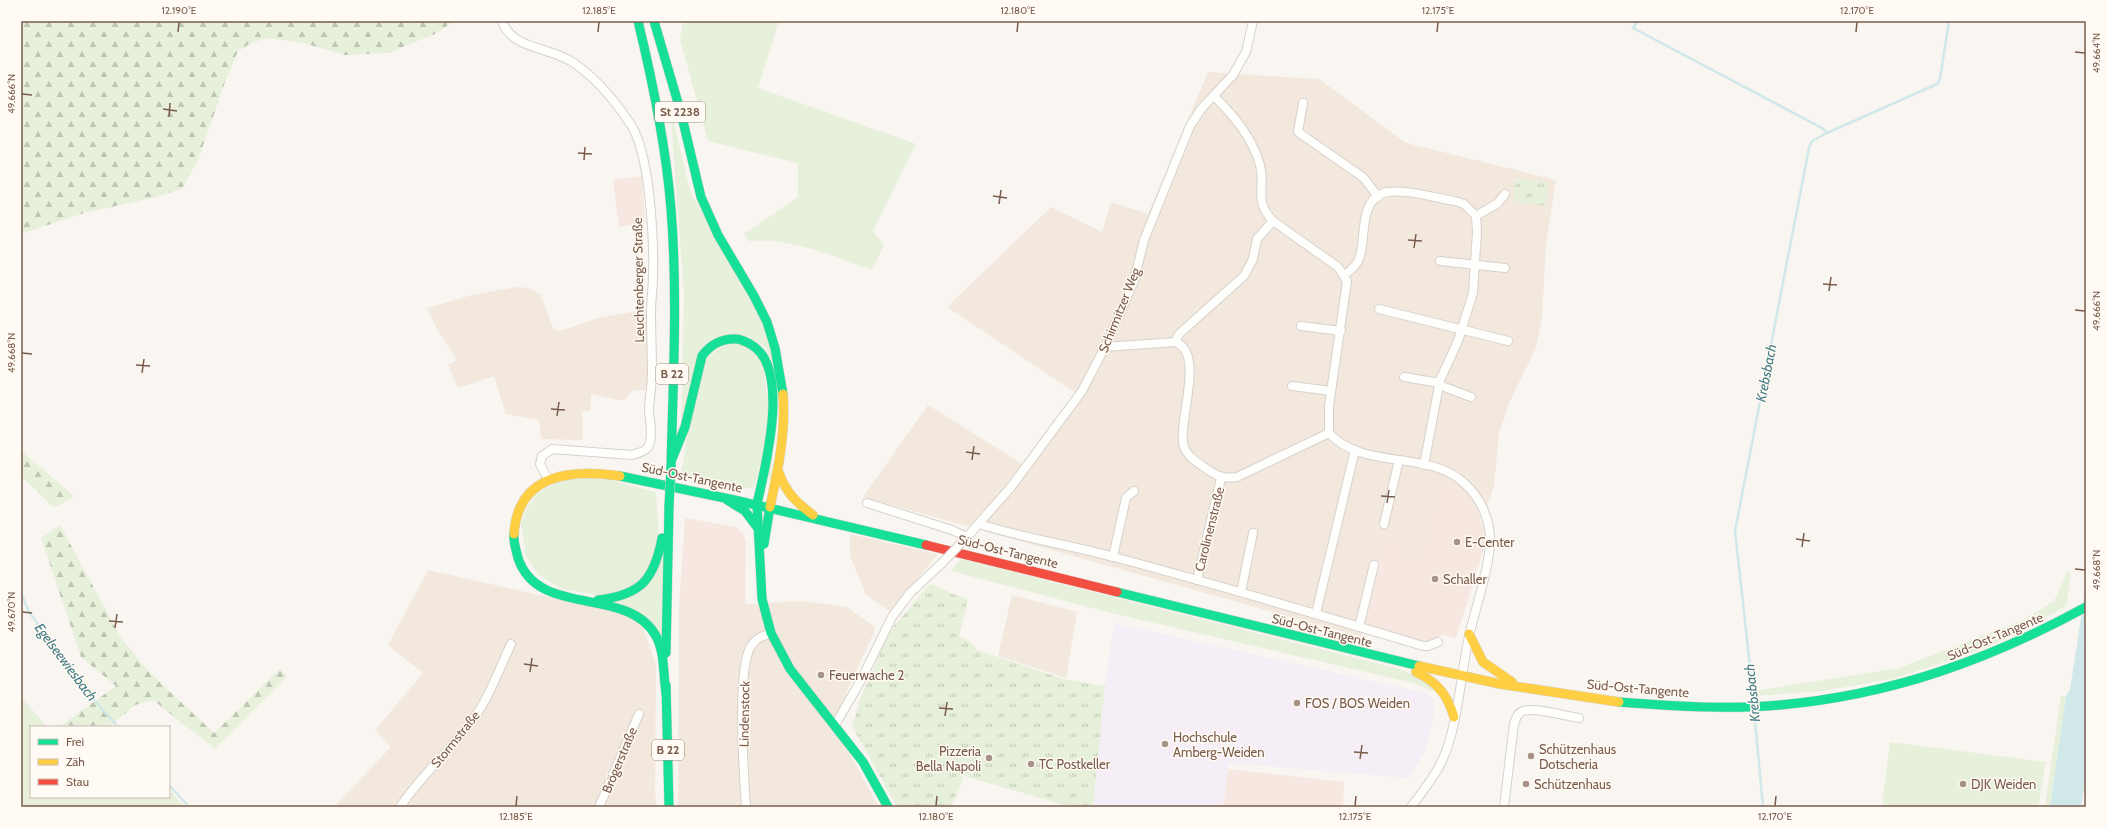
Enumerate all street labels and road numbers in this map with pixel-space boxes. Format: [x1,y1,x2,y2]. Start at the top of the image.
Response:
road number: St 2238 [655,102,705,122]
street label: Leuchtenberger Straße [629,217,647,343]
street label: Schirmitzer Weg [1095,265,1144,355]
road number: B 22 [656,364,688,384]
street label: Süd-Ost-Tangente [640,459,744,496]
street label: Carolinenstraße [1191,485,1227,573]
street label: Süd-Ost-Tangente [956,531,1060,571]
street label: Süd-Ost-Tangente [1945,608,2046,663]
street label: Süd-Ost-Tangente [1270,610,1374,650]
street label: Süd-Ost-Tangente [1586,676,1690,700]
street label: Lindenstock [735,681,753,747]
street label: Stormstraße [427,707,483,771]
street label: Brögerstraße [598,724,640,795]
road number: B 22 [652,740,684,760]

